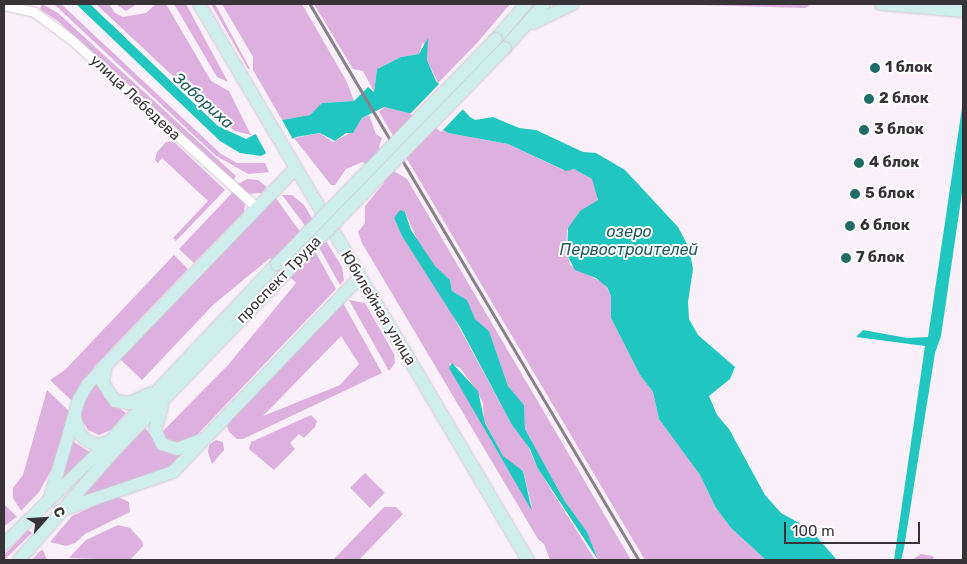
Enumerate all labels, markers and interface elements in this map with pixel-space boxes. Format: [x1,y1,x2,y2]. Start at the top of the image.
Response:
street label: улица Лебедева [86,52,184,144]
place label: 1 блок [885,59,932,77]
marker: 1 блок [869,62,881,74]
water label: Забориха [169,69,237,133]
place label: 2 блок [879,90,929,108]
marker: 2 блок [863,93,875,105]
place label: 3 блок [874,121,924,139]
marker: 3 блок [858,124,870,136]
place label: 4 блок [869,154,919,172]
marker: 4 блок [853,157,865,169]
place label: 5 блок [865,185,915,203]
marker: 5 блок [849,188,861,200]
place label: 6 блок [860,217,910,235]
marker: 6 блок [844,220,856,232]
water label: озеро Первостроителей [560,222,698,260]
street label: проспект Труда [233,233,325,327]
street label: Юбилейная улица [337,247,419,369]
place label: 7 блок [856,249,905,267]
marker: 7 блок [840,252,852,264]
north arrow [20,494,70,544]
text: С [49,504,69,520]
scale bar [787,512,923,544]
text: 100 m [792,522,834,540]

